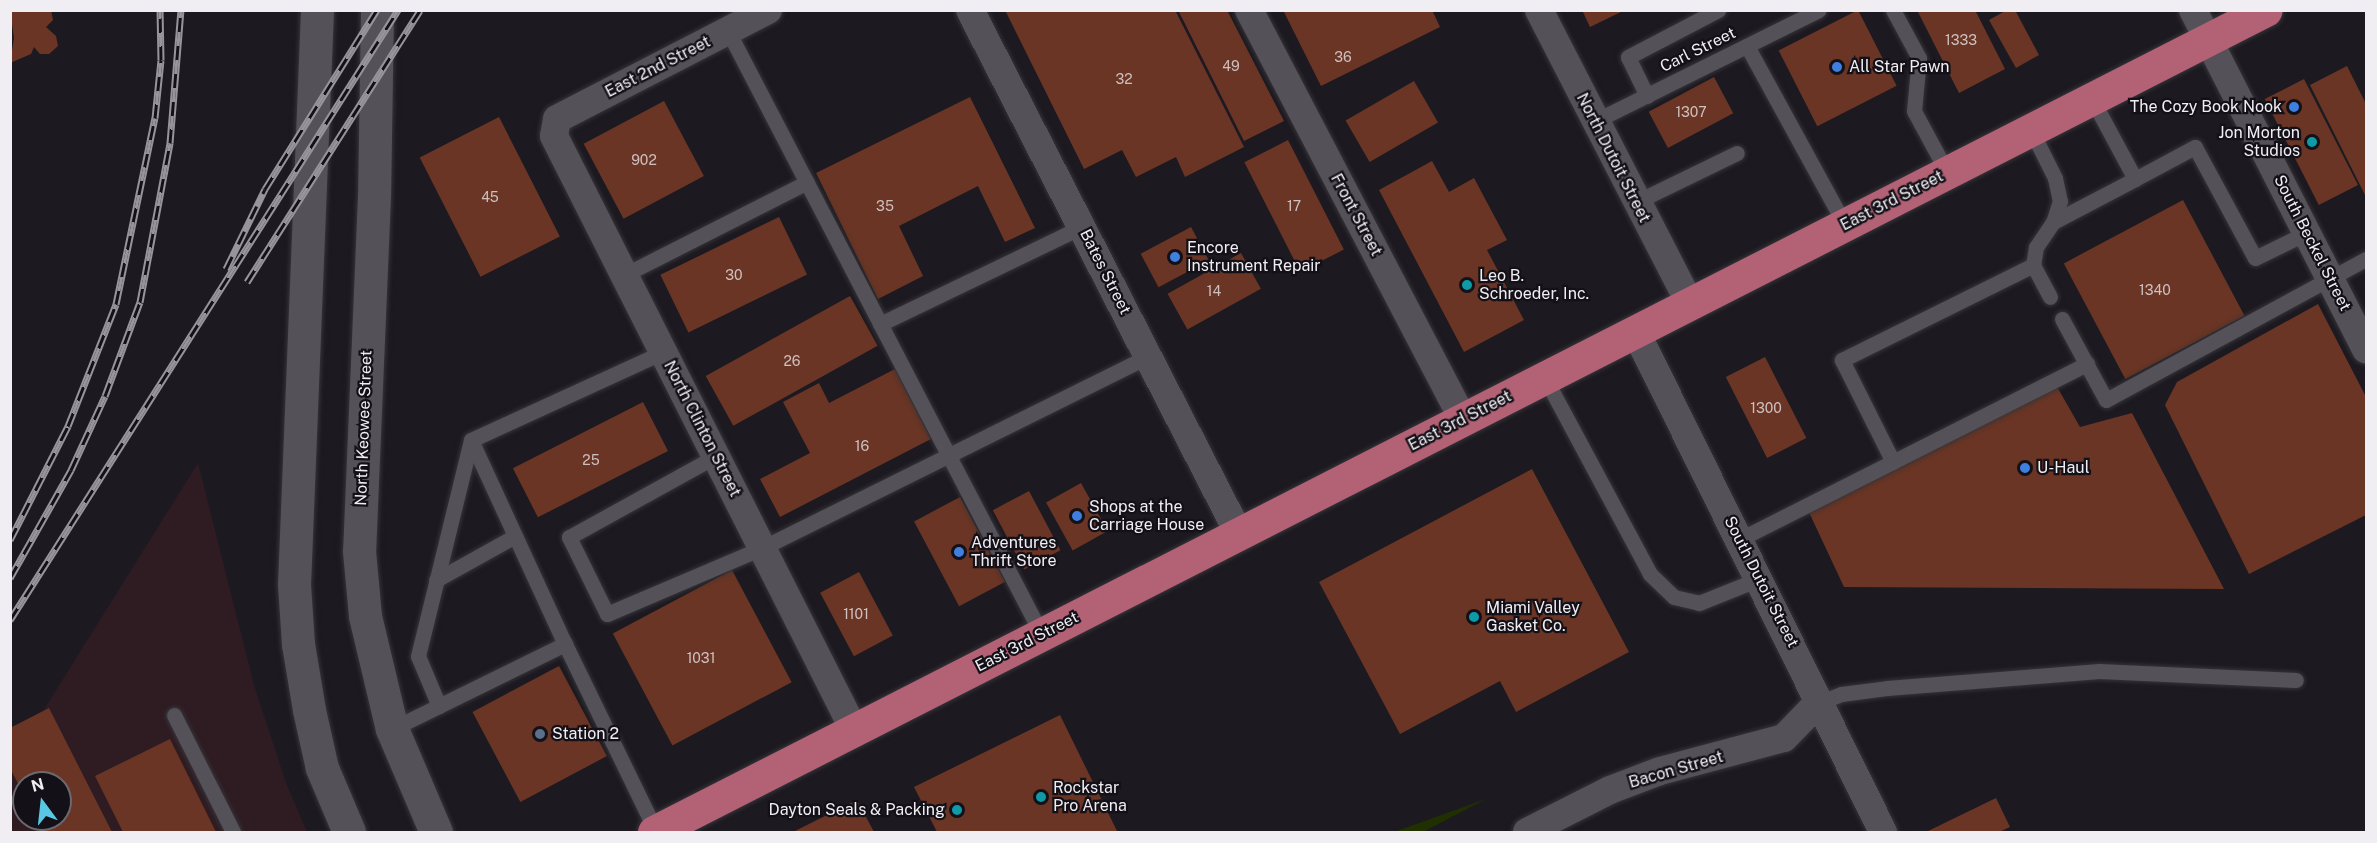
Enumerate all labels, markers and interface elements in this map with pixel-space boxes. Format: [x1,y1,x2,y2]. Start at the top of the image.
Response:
street label: Carl Street [1657,24,1739,76]
street label: East 2nd Street [602,32,714,102]
house number: 1333 [1945,32,1977,48]
house number: 36 [1334,49,1352,65]
place label: All Star Pawn [1849,57,1950,77]
house number: 49 [1222,58,1240,74]
marker: All Star Pawn [1830,60,1844,74]
house number: 32 [1115,71,1133,87]
street label: North Dutoit Street [1572,90,1654,226]
place label: The Cozy Book Nook [2130,97,2282,117]
marker: The Cozy Book Nook [2287,100,2301,114]
house number: 1307 [1675,104,1707,120]
place label: Jon Morton Studios [2218,123,2300,161]
marker: Jon Morton Studios [2305,135,2319,149]
house number: 902 [631,152,657,168]
street label: East 3rd Street [1837,167,1947,235]
street label: Front Street [1326,171,1386,259]
street label: South Beckel Street [2269,172,2355,314]
house number: 45 [481,189,499,205]
house number: 35 [876,198,894,214]
house number: 17 [1287,198,1301,214]
street label: Bates Street [1075,226,1135,318]
place label: Encore Instrument Repair [1187,238,1321,276]
marker: Encore Instrument Repair [1168,250,1182,264]
place label: Leo B. Schroeder, Inc. [1479,266,1589,304]
house number: 30 [725,267,743,283]
marker: Leo B. Schroeder, Inc. [1460,278,1474,292]
house number: 1340 [2139,282,2171,298]
house number: 14 [1207,283,1221,299]
street label: North Keowee Street [352,350,376,506]
house number: 26 [783,353,801,369]
street label: North Clinton Street [659,358,745,500]
street label: East 3rd Street [1405,387,1515,455]
house number: 1300 [1750,400,1782,416]
house number: 16 [855,438,869,454]
house number: 25 [582,452,600,468]
place label: U-Haul [2037,458,2090,478]
marker: U-Haul [2018,461,2032,475]
place label: Shops at the Carriage House [1089,497,1204,535]
marker: Shops at the Carriage House [1070,509,1084,523]
street label: South Dutoit Street [1720,513,1802,651]
place label: Adventures Thrift Store [971,533,1057,571]
marker: Adventures Thrift Store [952,545,966,559]
place label: Miami Valley Gasket Co. [1486,598,1580,636]
house number: 1101 [843,606,869,622]
street label: East 3rd Street [972,608,1082,676]
marker: Miami Valley Gasket Co. [1467,610,1481,624]
house number: 1031 [687,650,715,666]
place label: Station 2 [552,724,619,744]
marker: Station 2 [533,727,547,741]
street label: Bacon Street [1627,747,1725,793]
north arrow [12,771,72,831]
text: N [29,774,46,796]
place label: Rockstar Pro Arena [1053,778,1127,816]
marker: Rockstar Pro Arena [1034,790,1048,804]
place label: Dayton Seals & Packing [768,800,945,820]
marker: Dayton Seals & Packing [950,803,964,817]

